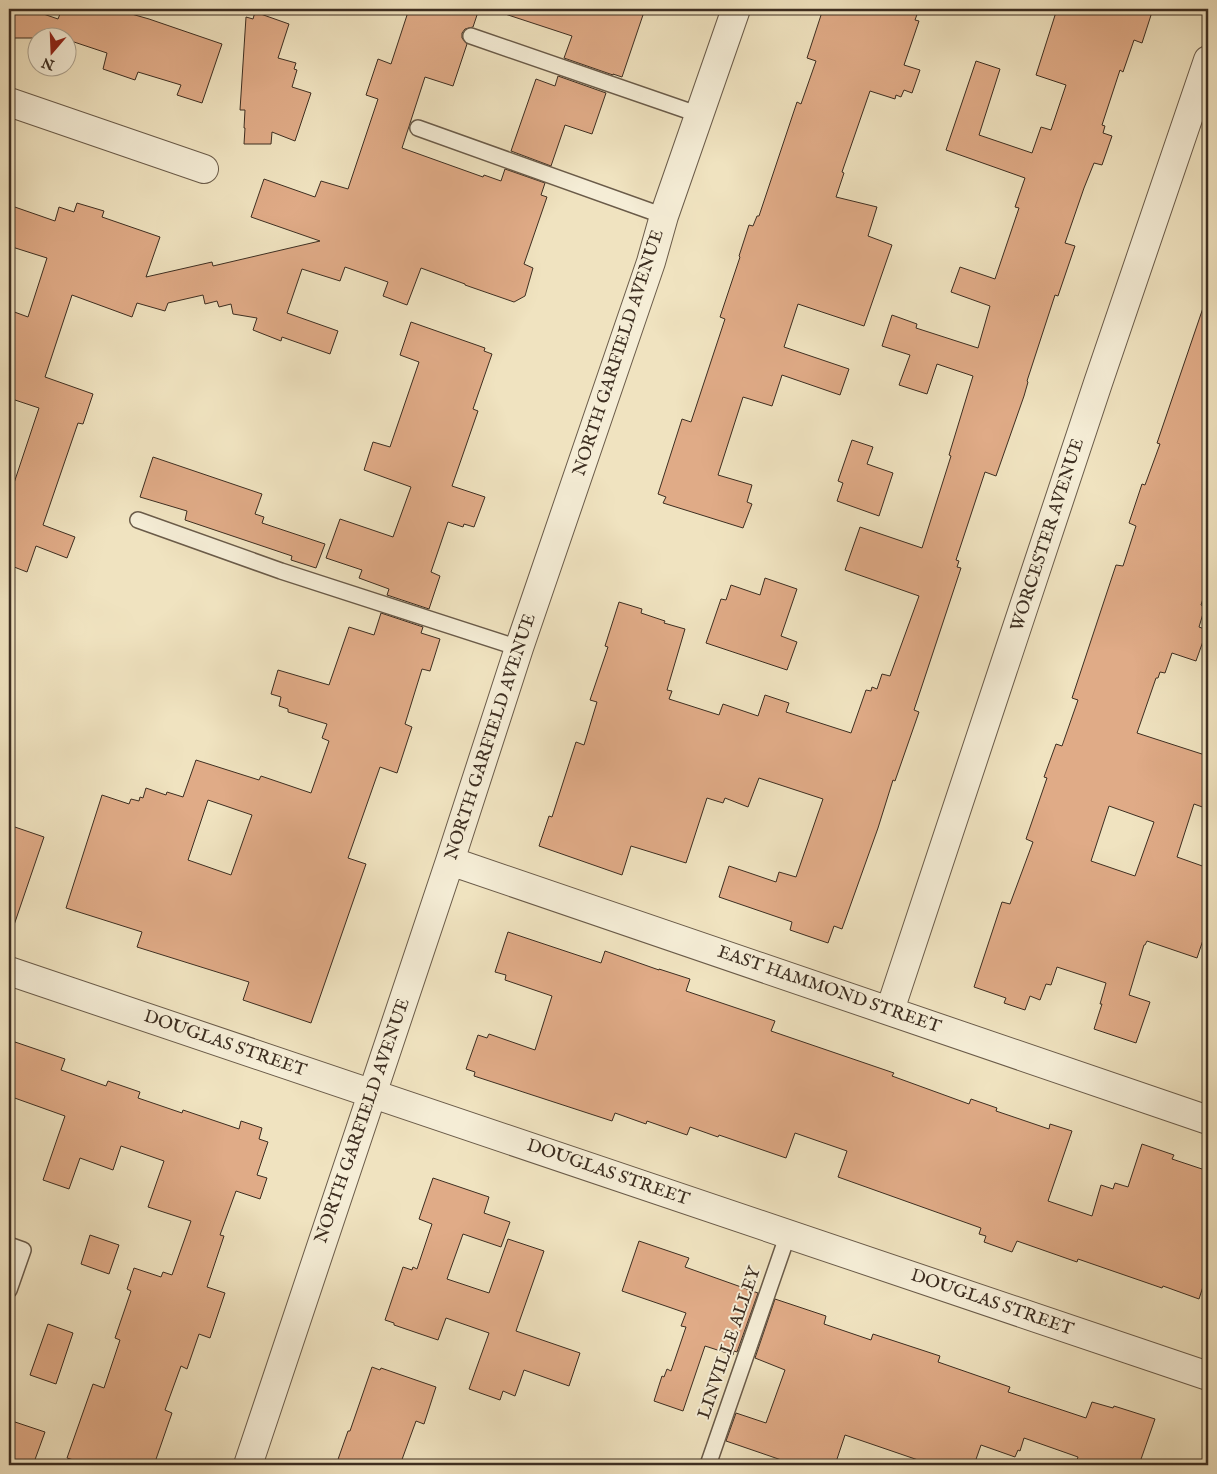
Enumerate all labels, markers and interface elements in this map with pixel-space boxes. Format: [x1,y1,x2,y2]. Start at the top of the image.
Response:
north arrow [28,28,78,78]
text: N [39,53,58,74]
street label: NORTH GARFIELD AVENUE [568,227,670,479]
street label: WORCESTER AVENUE [1006,436,1090,634]
street label: NORTH GARFIELD AVENUE [440,611,542,863]
street label: EAST HAMMOND STREET [714,941,944,1039]
street label: NORTH GARFIELD AVENUE [310,995,416,1247]
street label: DOUGLAS STREET [141,1005,309,1083]
street label: DOUGLAS STREET [524,1134,692,1212]
street label: LINVILLE ALLEY [693,1263,767,1422]
street label: DOUGLAS STREET [908,1264,1076,1342]

